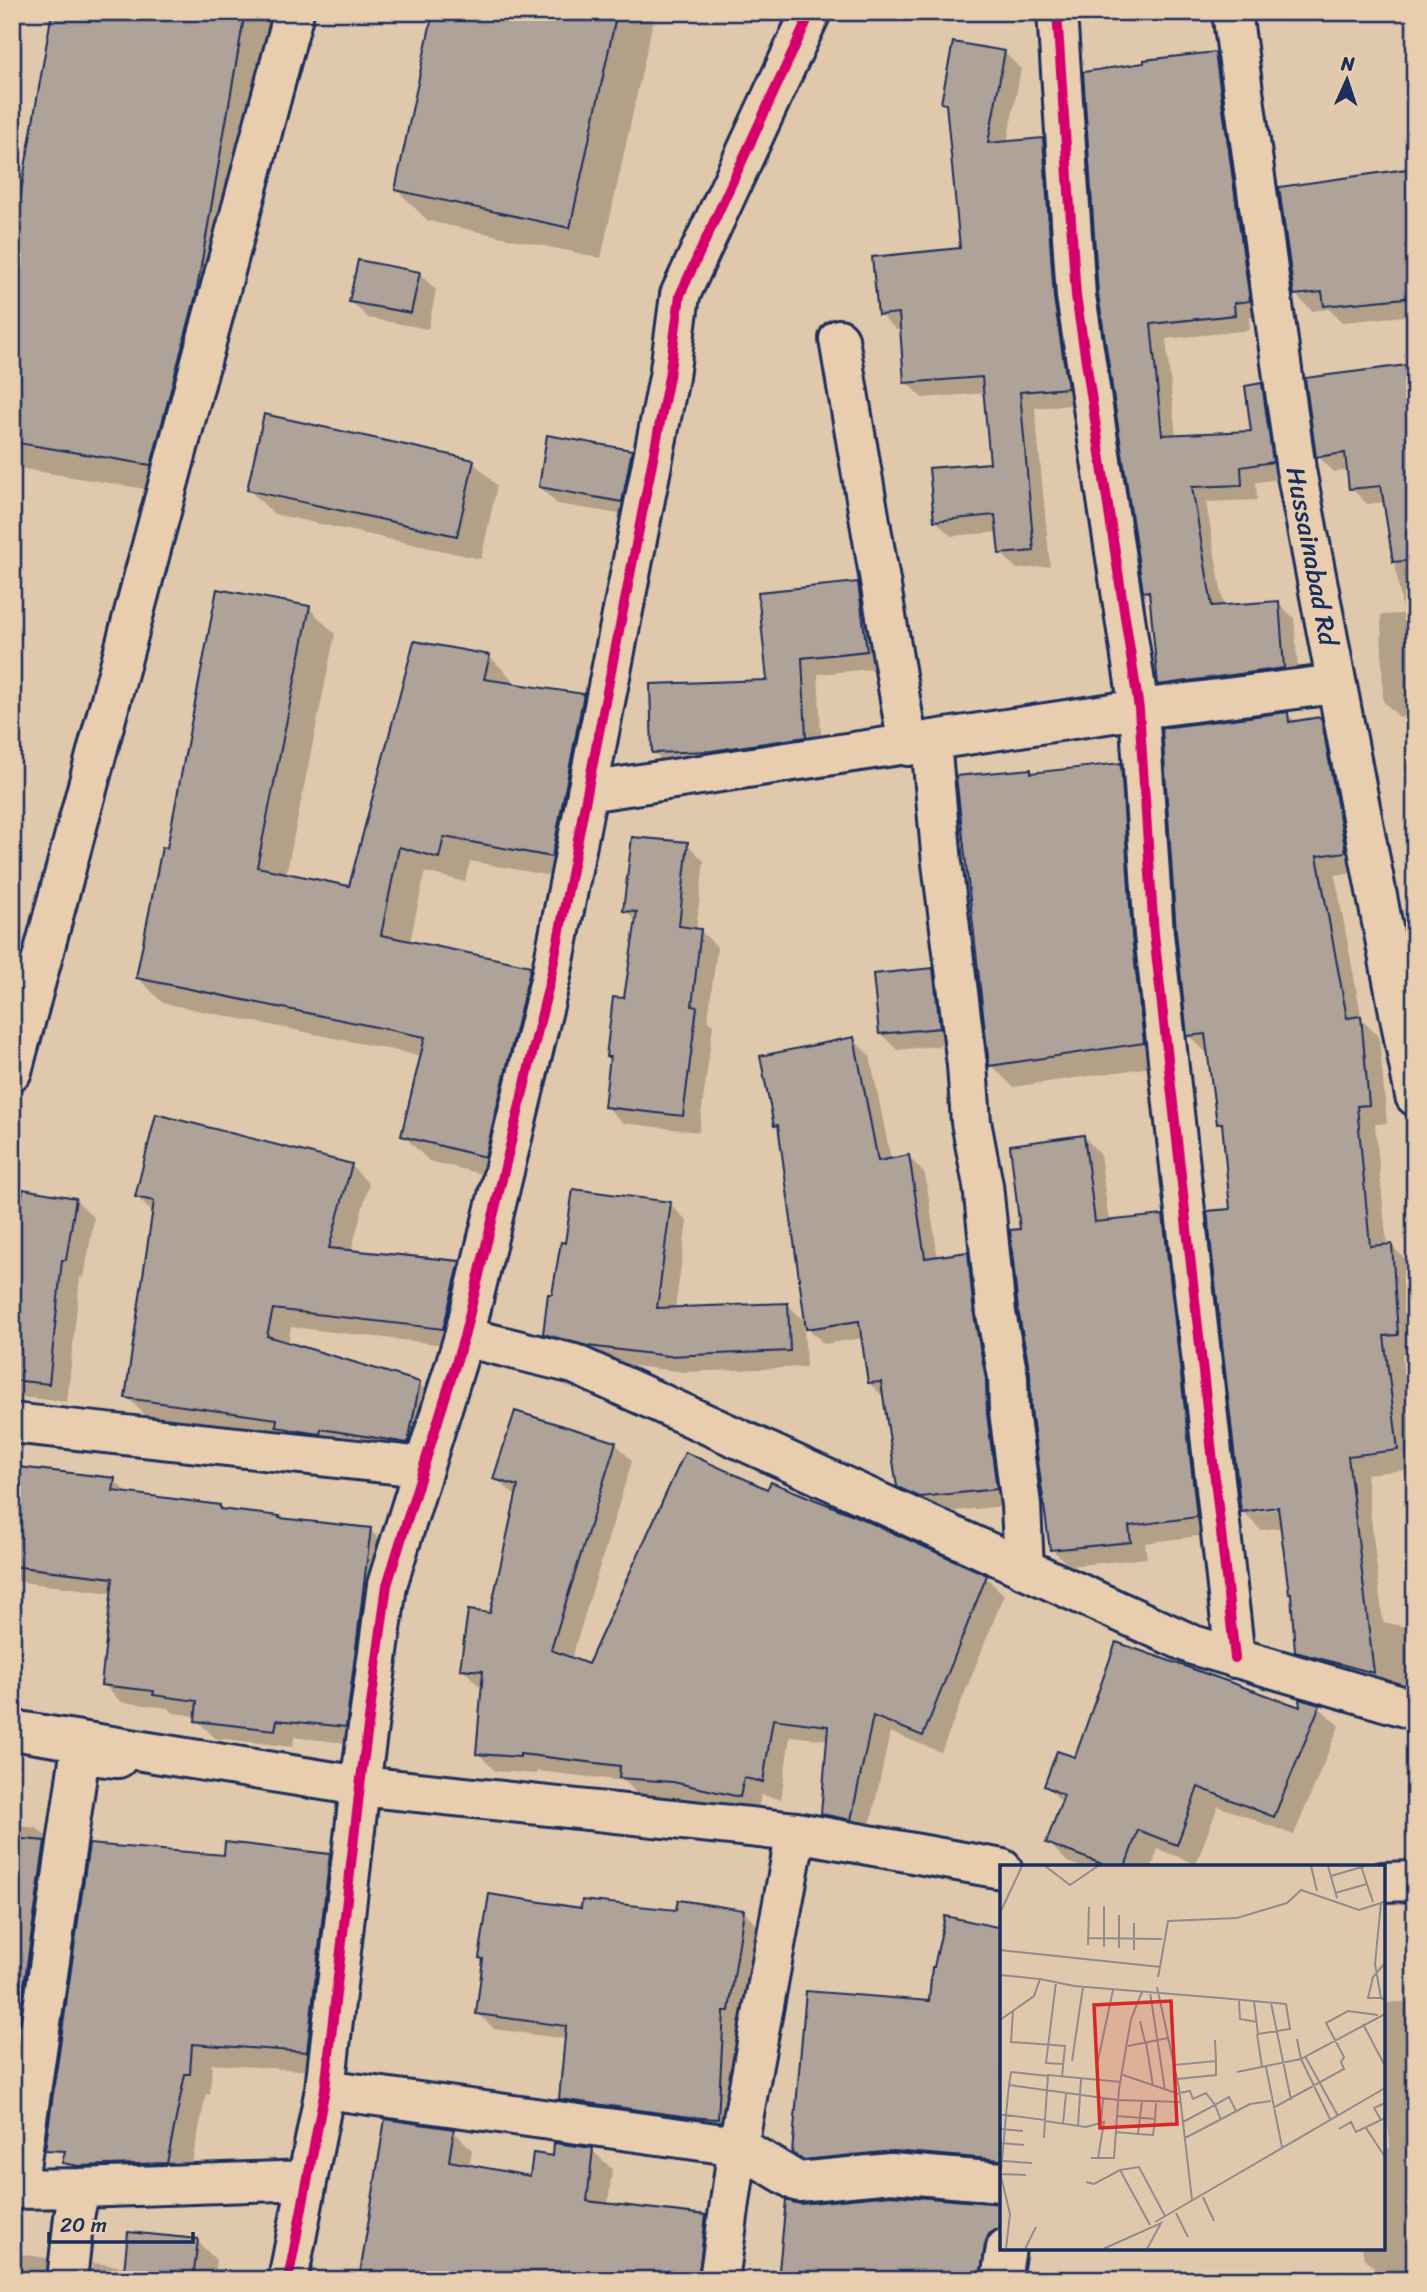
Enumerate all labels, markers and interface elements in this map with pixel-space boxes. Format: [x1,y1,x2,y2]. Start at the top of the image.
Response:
north arrow [1312,46,1382,116]
text: N [1339,47,1356,80]
street label: Hussainabad Rd [1273,463,1352,651]
inset map [1000,1865,1385,2250]
scale bar [49,2201,192,2245]
text: 20 m [60,2206,107,2244]

